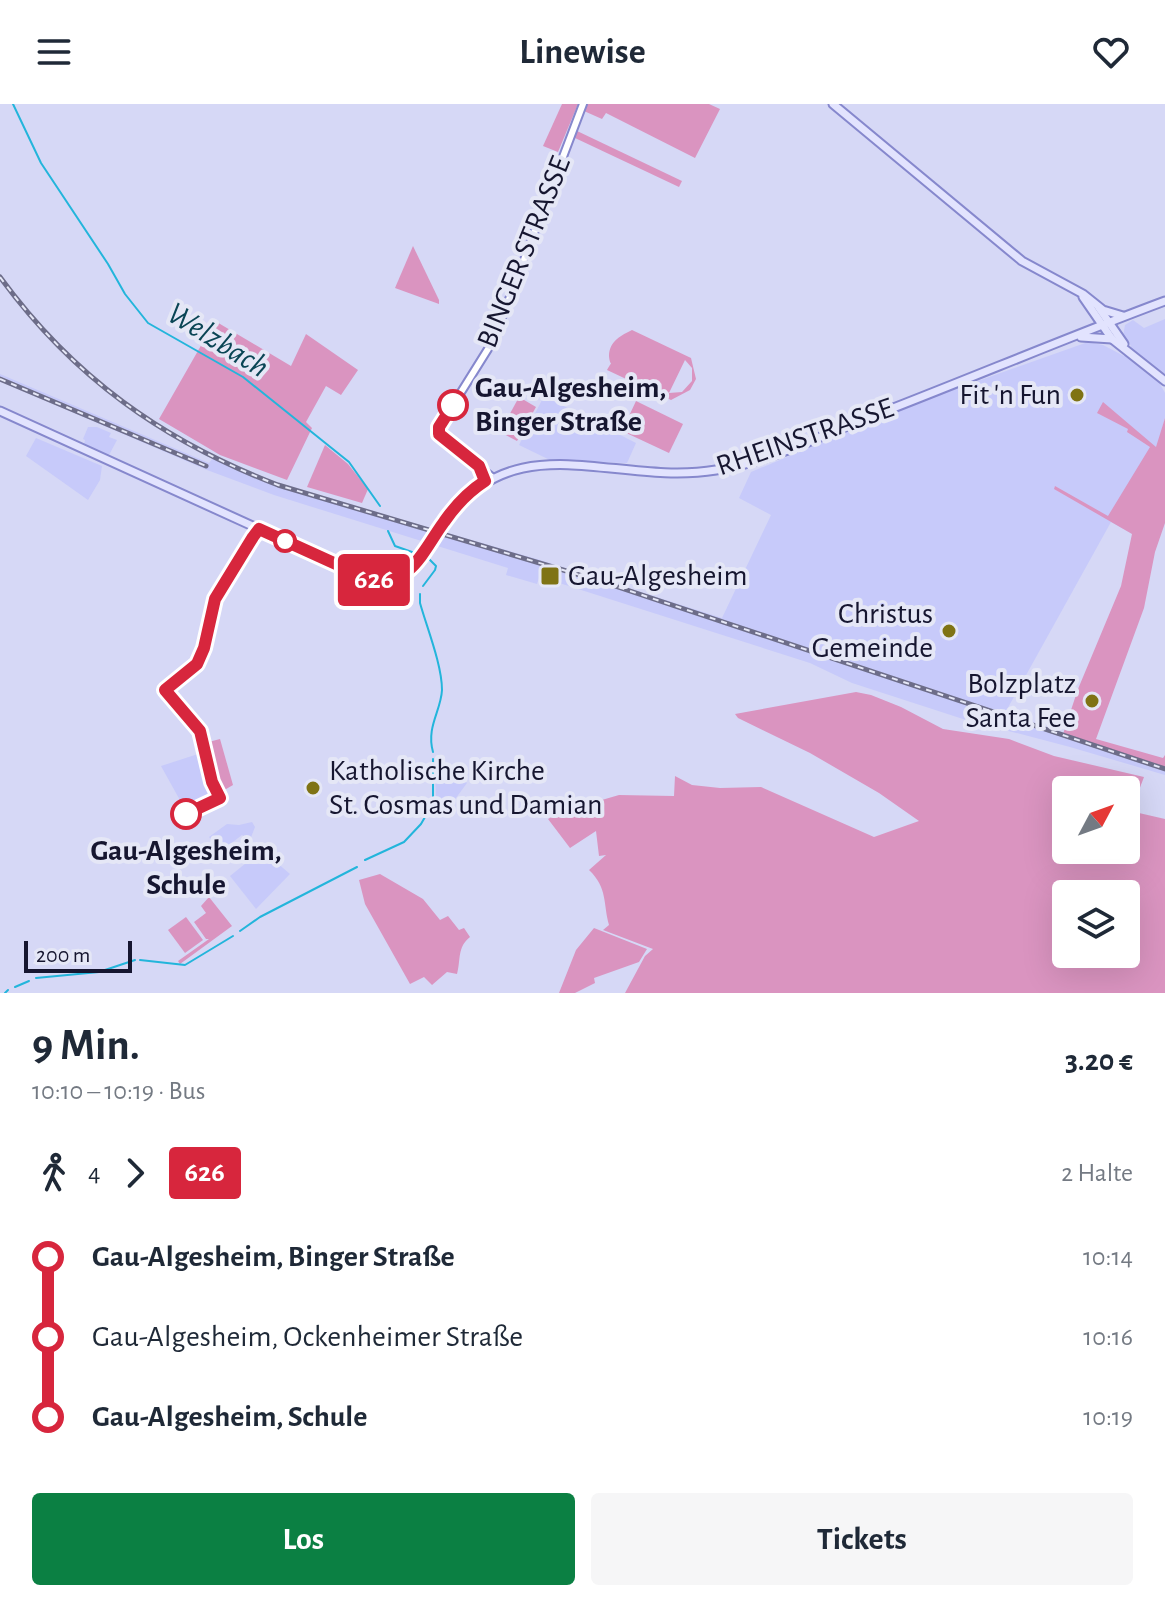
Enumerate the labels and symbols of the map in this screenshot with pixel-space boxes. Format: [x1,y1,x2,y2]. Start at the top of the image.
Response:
street label: BINGER STRASSE [472,152,576,352]
water label: Welzbach [162,297,274,383]
place label: Gau-Algesheim, Binger Straße [475,373,666,437]
place label: Fit 'n Fun [959,380,1061,410]
marker: Fit 'n Fun [1068,386,1086,404]
marker: Gau-Algesheim, Binger Straße [438,390,468,420]
street label: RHEINSTRASSE [713,393,897,481]
unlabelled marker [274,530,296,552]
line badge: 626 [328,554,420,606]
place label: Gau-Algesheim [568,561,748,591]
marker: Gau-Algesheim [539,565,561,587]
place label: Christus Gemeinde [812,599,933,663]
marker: Christus Gemeinde [940,622,958,640]
place label: Bolzplatz Santa Fee [965,669,1076,733]
marker: Bolzplatz Santa Fee [1083,692,1101,710]
place label: Katholische Kirche St. Cosmas und Damian [329,756,603,820]
north arrow [1052,776,1140,864]
marker: Katholische Kirche St. Cosmas und Damian [304,779,322,797]
marker: Gau-Algesheim, Schule [171,799,201,829]
place label: Gau-Algesheim, Schule [90,836,282,900]
scale bar [24,937,132,973]

